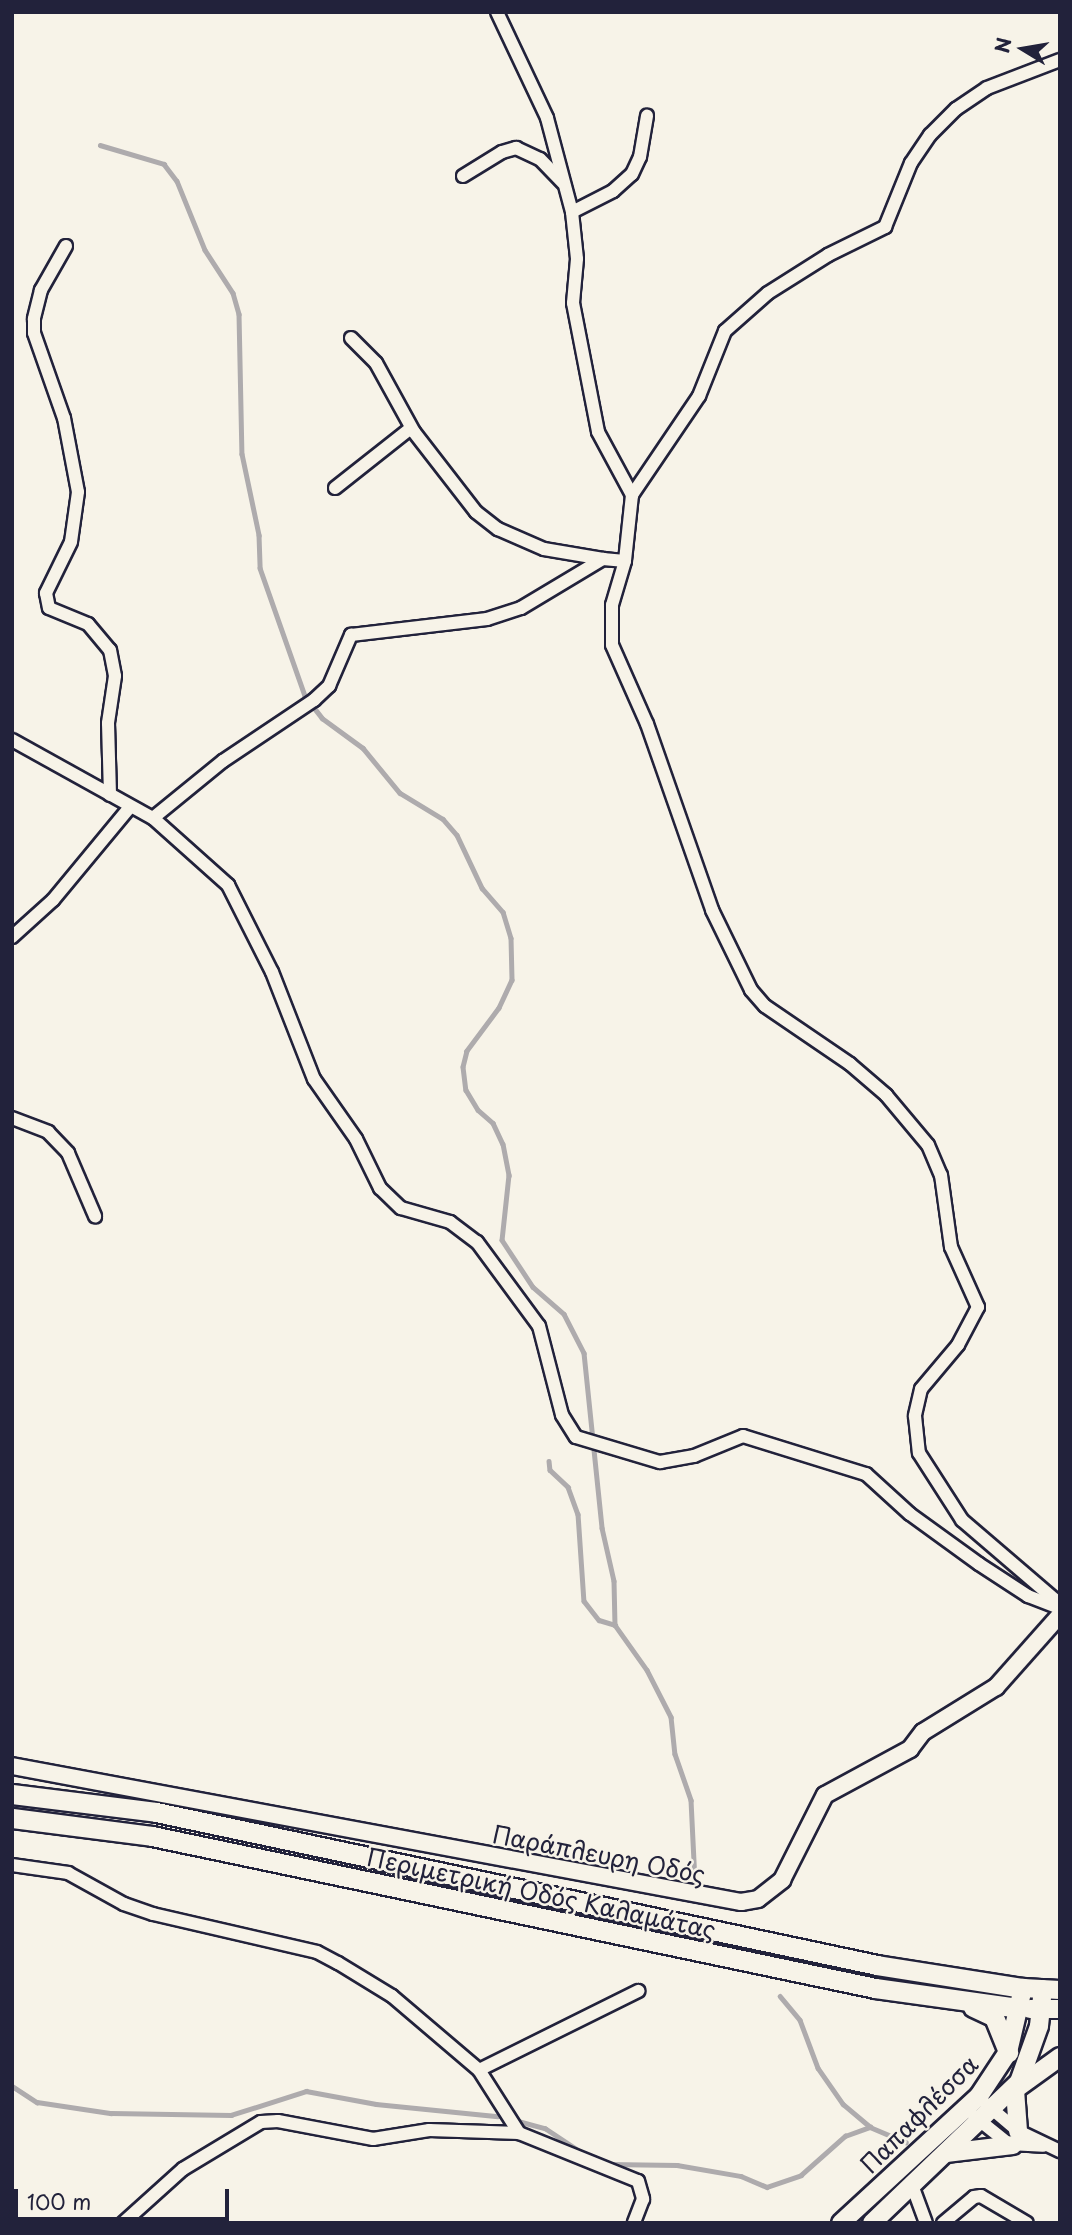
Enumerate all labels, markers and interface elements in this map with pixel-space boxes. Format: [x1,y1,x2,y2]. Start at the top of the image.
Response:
north arrow [988,14,1058,84]
text: N [987,35,1018,55]
street label: Παράπλευρη Οδός [490,1819,708,1889]
street label: Περιμετρική Οδός Καλαμάτας [363,1842,719,1944]
street label: Παπαφλέσσα [854,2049,984,2179]
scale bar [18,2176,233,2220]
text: 100 m [27,2185,91,2217]

